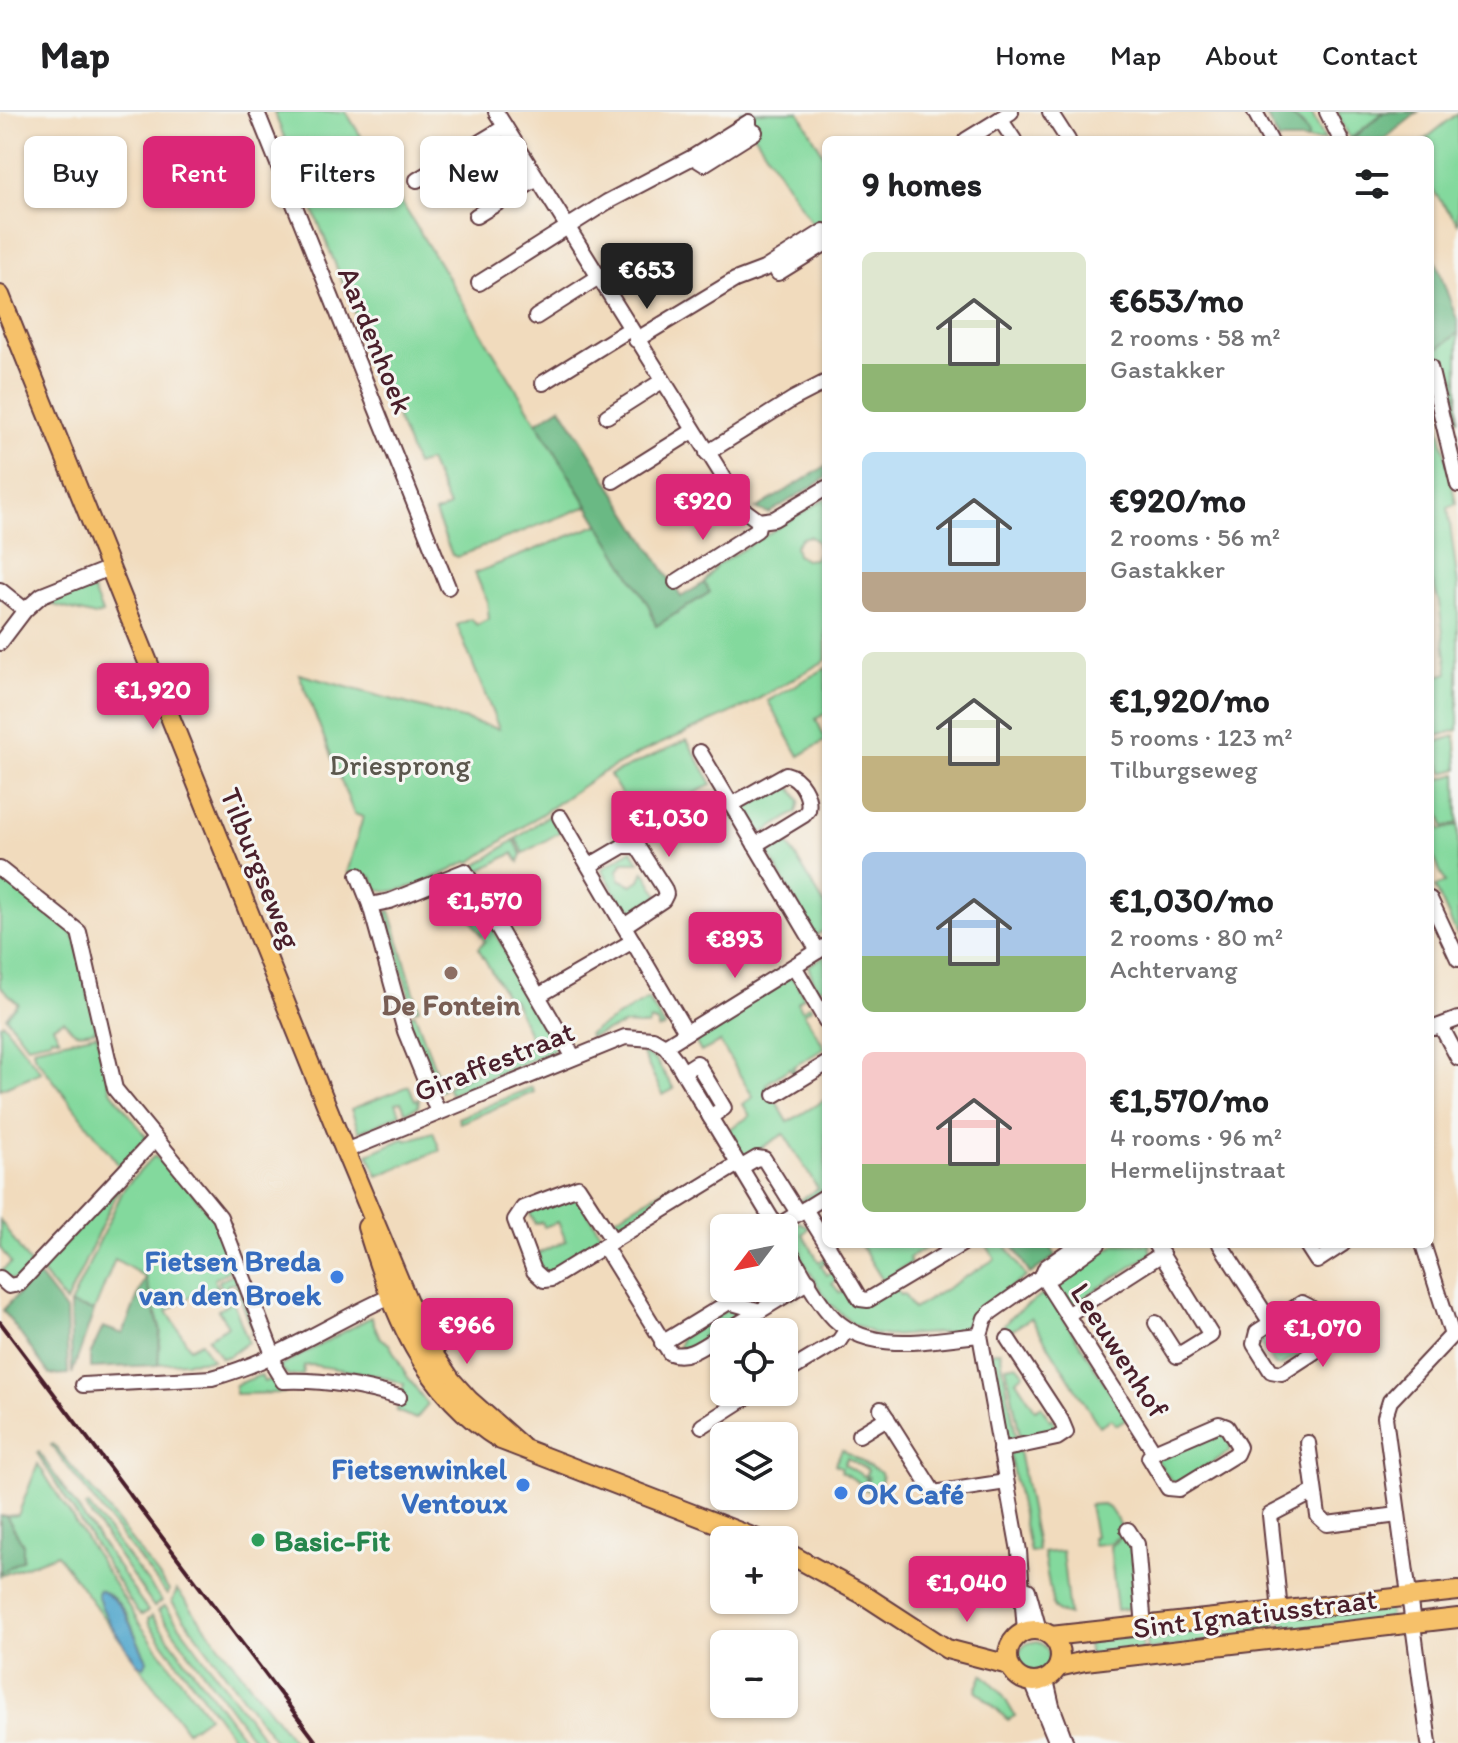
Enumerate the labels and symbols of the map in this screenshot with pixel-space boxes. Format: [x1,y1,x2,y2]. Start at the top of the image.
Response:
pin: €653 [600,243,694,311]
street label: Aardenhoek [330,261,422,419]
pin: €920 [656,474,750,542]
pin: €1,920 [88,663,218,731]
park label: Driesprong [329,746,471,783]
street label: Tilburgseweg [212,782,310,954]
pin: €1,030 [604,791,734,859]
pin: €1,570 [420,874,550,942]
pin: €893 [688,912,782,980]
marker: De Fontein [442,964,460,982]
place label: De Fontein [381,986,521,1023]
street label: Giraffestraat [408,1012,580,1110]
north arrow [710,1214,798,1302]
place label: Fietsen Breda van den Broek [139,1242,321,1313]
marker: Fietsen Breda van den Broek [328,1268,346,1286]
street label: Leeuwenhof [1063,1275,1178,1425]
pin: €966 [420,1298,514,1366]
pin: €1,070 [1258,1301,1388,1369]
place label: Fietsenwinkel Ventoux [331,1450,508,1521]
place label: OK Café [857,1475,964,1512]
marker: Fietsenwinkel Ventoux [514,1476,532,1494]
marker: OK Café [832,1484,850,1502]
place label: Basic-Fit [274,1522,390,1559]
marker: Basic-Fit [249,1531,267,1549]
pin: €1,040 [902,1556,1032,1624]
street label: Sint Ignatiusstraat [1131,1580,1379,1646]

